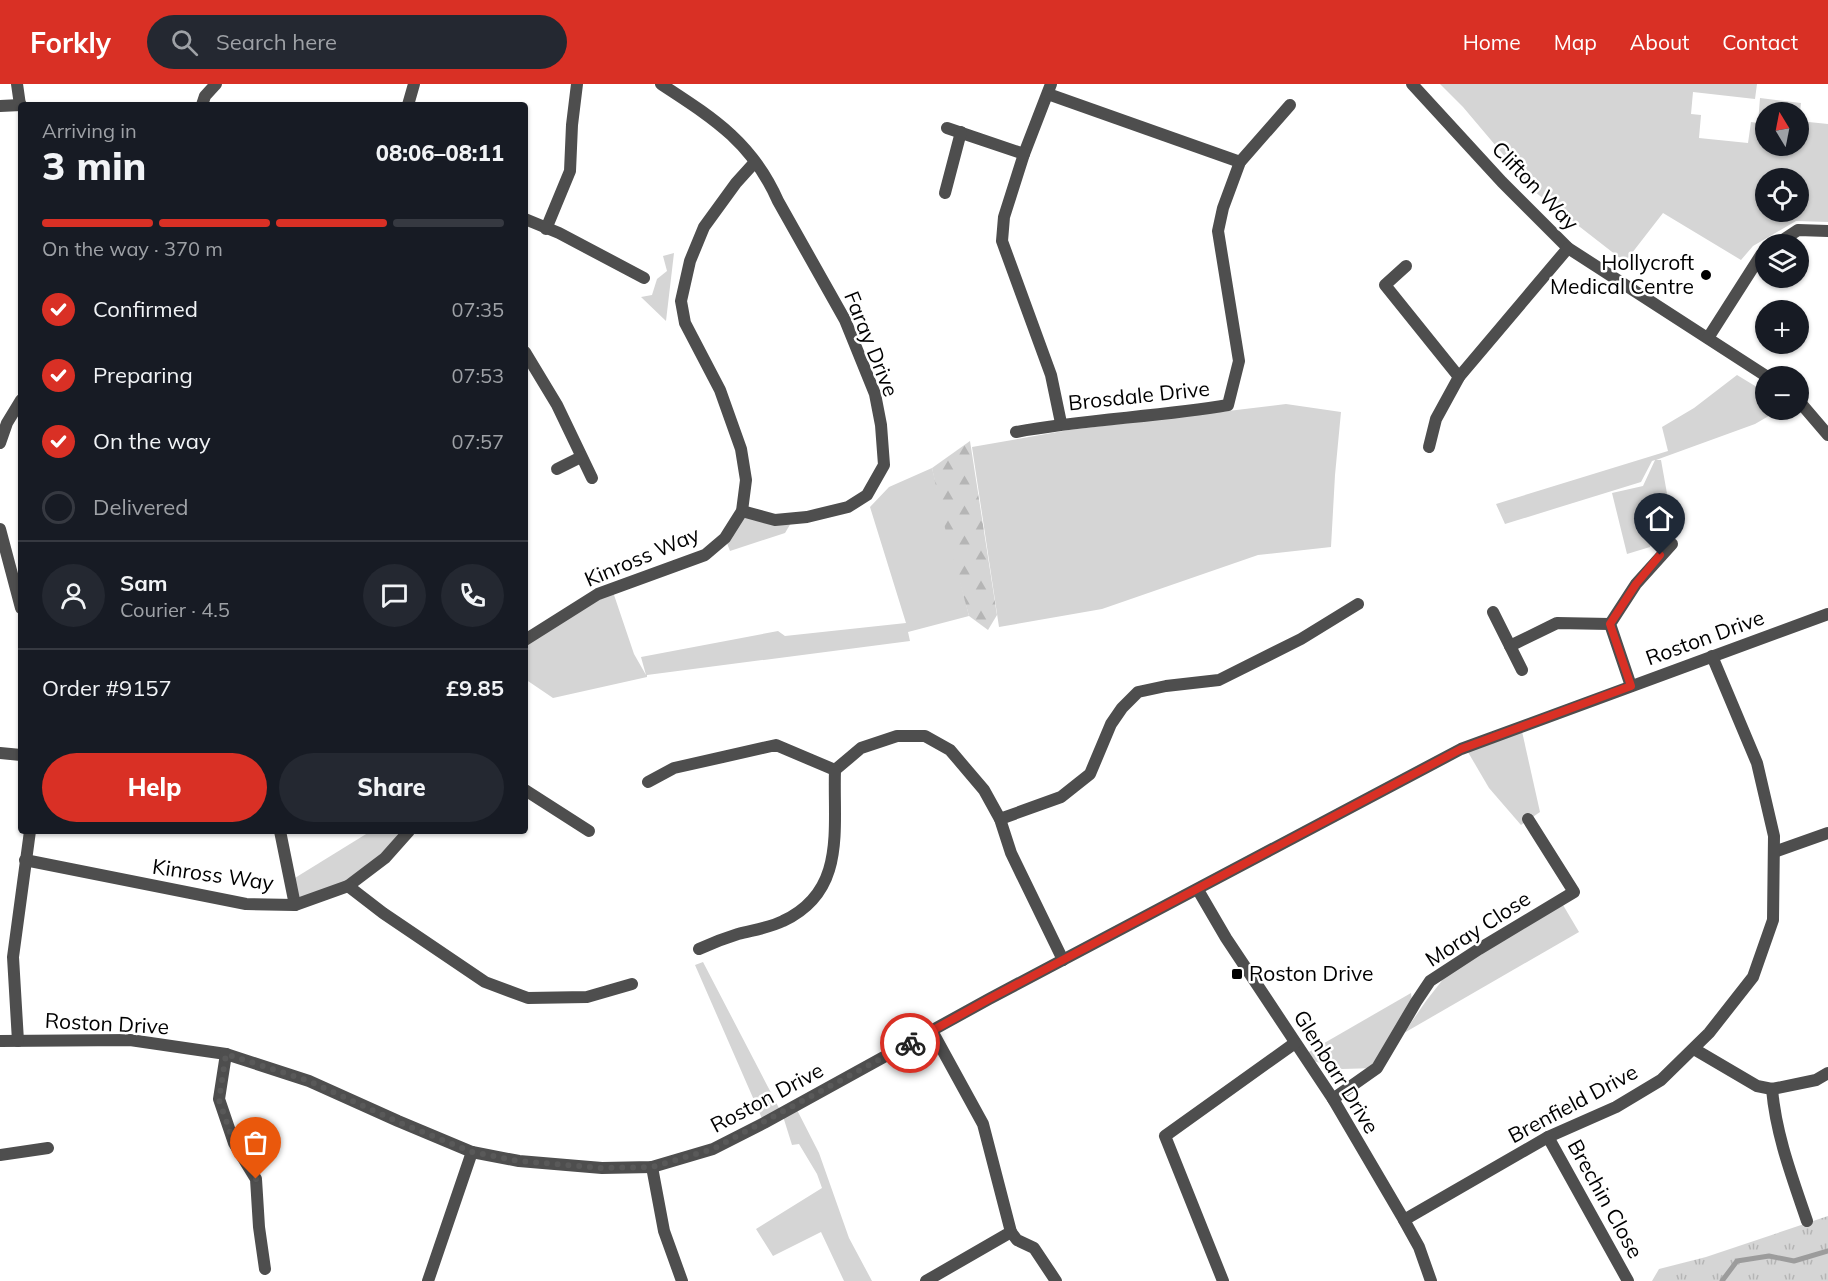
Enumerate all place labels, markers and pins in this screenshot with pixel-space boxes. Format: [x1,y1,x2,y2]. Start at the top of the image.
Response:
place label: Hollycroft Medical Centre [1550,249,1694,299]
marker: Hollycroft Medical Centre [1699,268,1713,282]
pin [1634,493,1685,555]
place label: Roston Drive [1249,960,1373,986]
marker: Roston Drive [1230,967,1244,981]
pin [230,1117,281,1179]

